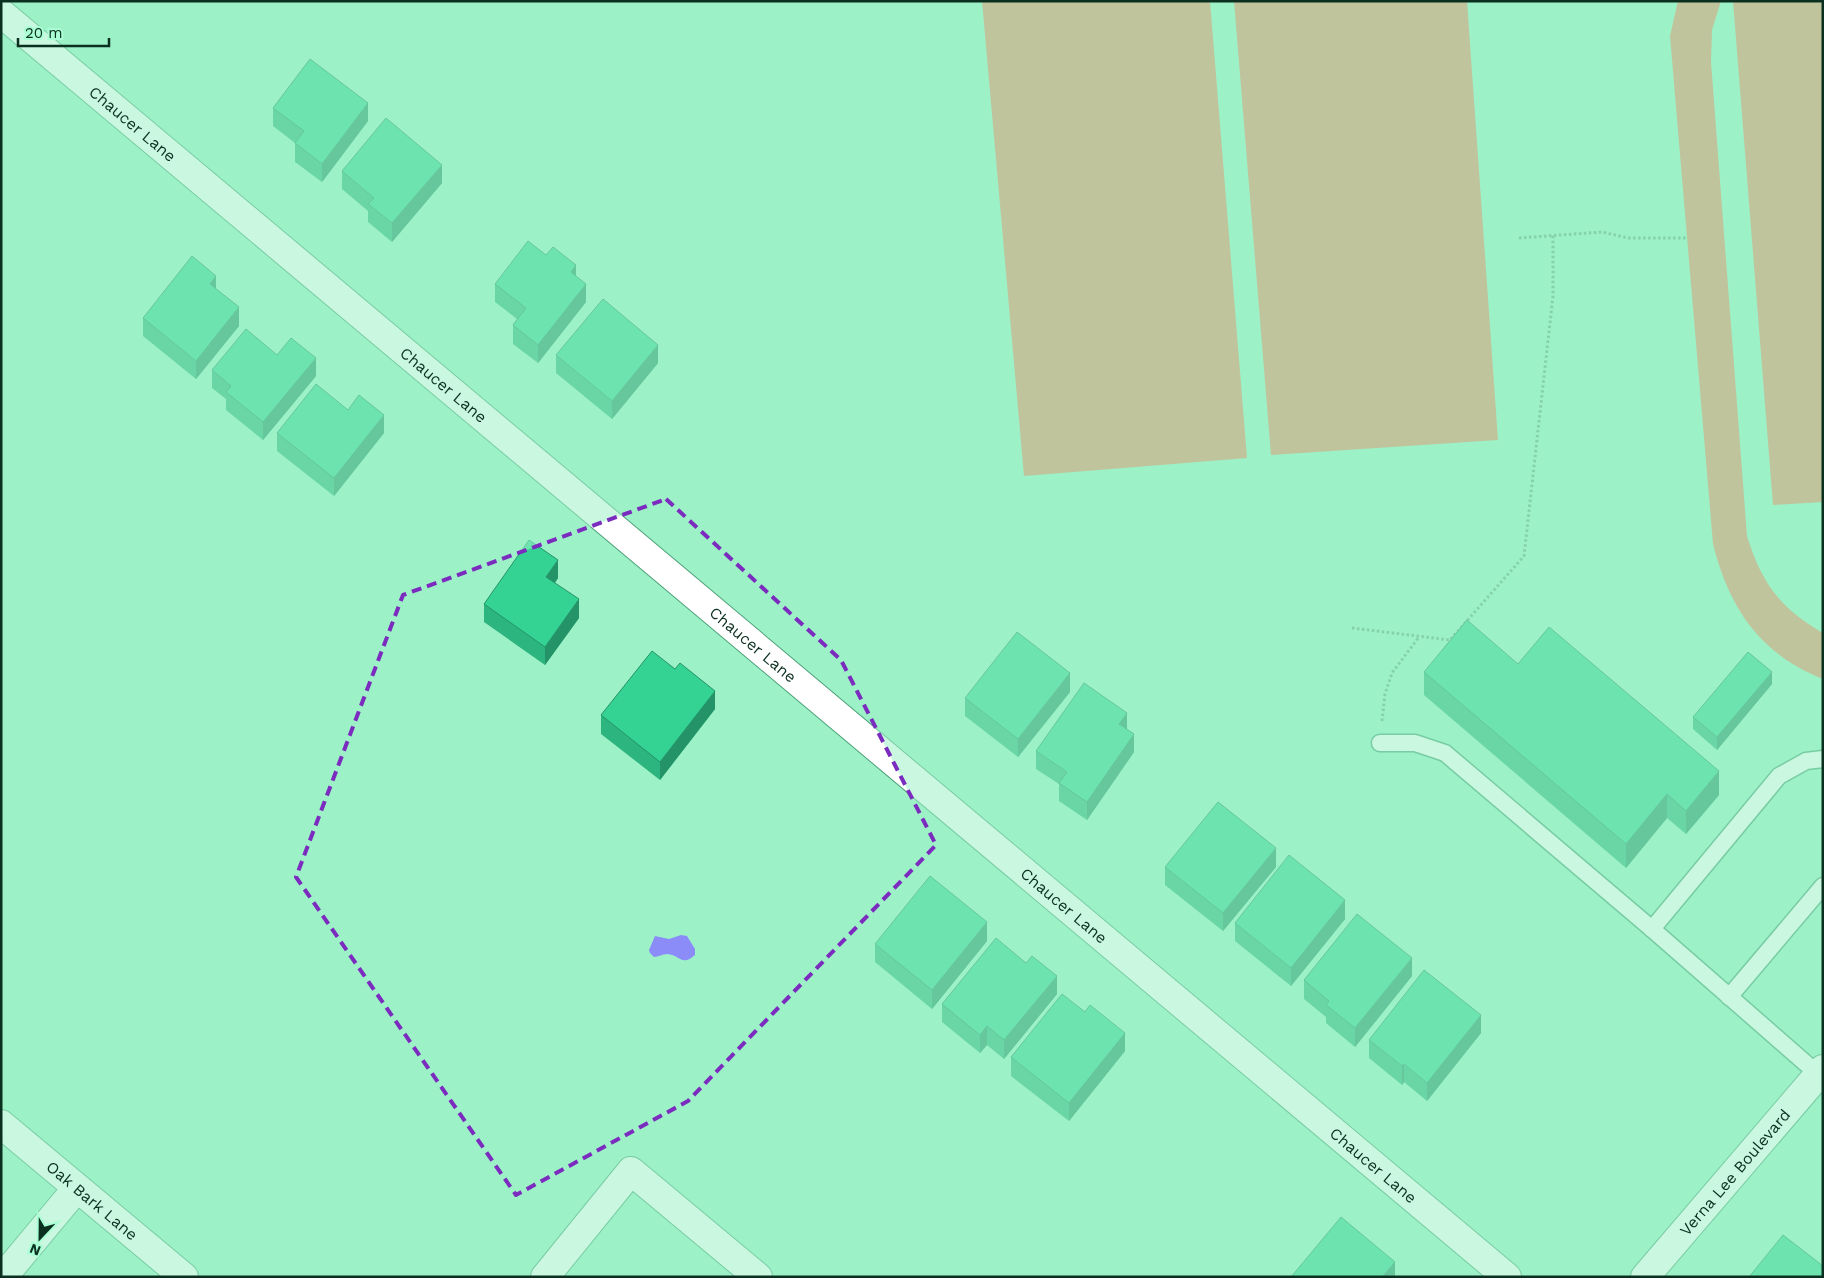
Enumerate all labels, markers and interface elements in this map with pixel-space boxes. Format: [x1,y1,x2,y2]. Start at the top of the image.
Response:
scale bar [18,15,109,47]
text: 20 m [25,24,63,42]
street label: Chaucer Lane [85,82,180,165]
street label: Chaucer Lane [396,343,491,426]
street label: Chaucer Lane [706,602,800,686]
street label: Chaucer Lane [1017,864,1111,947]
street label: Verna Lee Boulevard [1675,1105,1794,1239]
street label: Chaucer Lane [1326,1123,1421,1207]
street label: Oak Bark Lane [43,1157,142,1244]
north arrow [15,1213,65,1263]
text: N [27,1241,43,1259]

